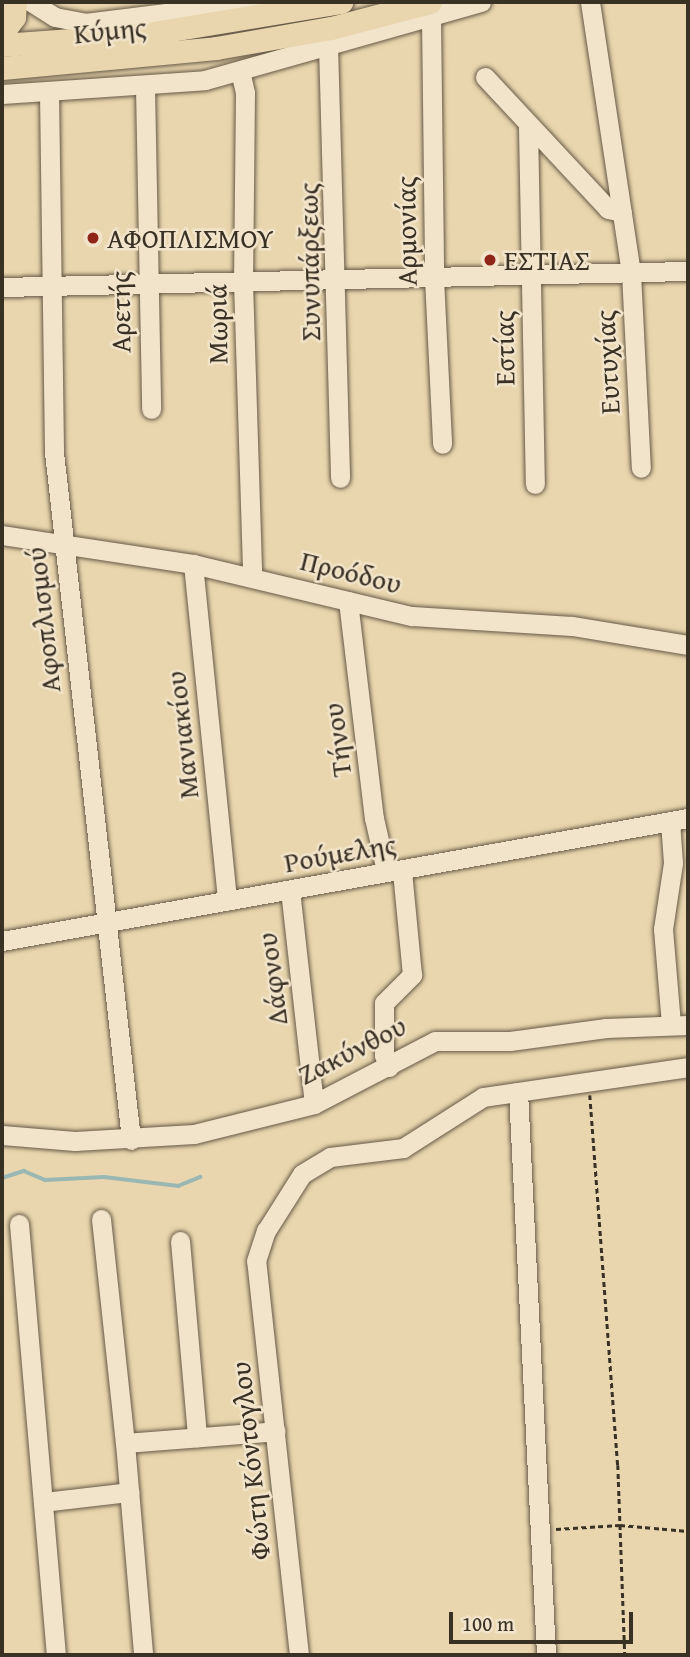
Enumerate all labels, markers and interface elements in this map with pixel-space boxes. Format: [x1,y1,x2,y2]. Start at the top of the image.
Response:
street label: Κύμης [72,9,148,51]
street label: Αρμονίας [388,176,424,286]
street label: Συνυπάρξεως [291,182,327,342]
place label: ΑΦΟΠΛΙΣΜΟΥ [107,221,273,255]
marker: ΑΦΟΠΛΙΣΜΟΥ [85,230,101,246]
place label: ΕΣΤΙΑΣ [504,243,589,277]
marker: ΕΣΤΙΑΣ [482,252,498,268]
street label: Αρετής [102,271,138,353]
street label: Μωριά [200,283,234,365]
street label: Ευτυχίας [587,309,627,415]
street label: Εστίας [487,310,521,386]
street label: Προόδου [297,543,405,601]
street label: Αφοπλισμού [19,546,67,694]
street label: Μανιακίου [159,669,205,801]
street label: Τήνου [316,701,358,779]
street label: Ρούμελης [281,827,399,879]
street label: Δάφνου [250,931,294,1027]
street label: Ζακύνθου [292,1009,412,1091]
street label: Φώτη Κόντογλου [223,1360,277,1562]
scale bar [452,1598,636,1642]
text: 100 m [462,1608,514,1639]

